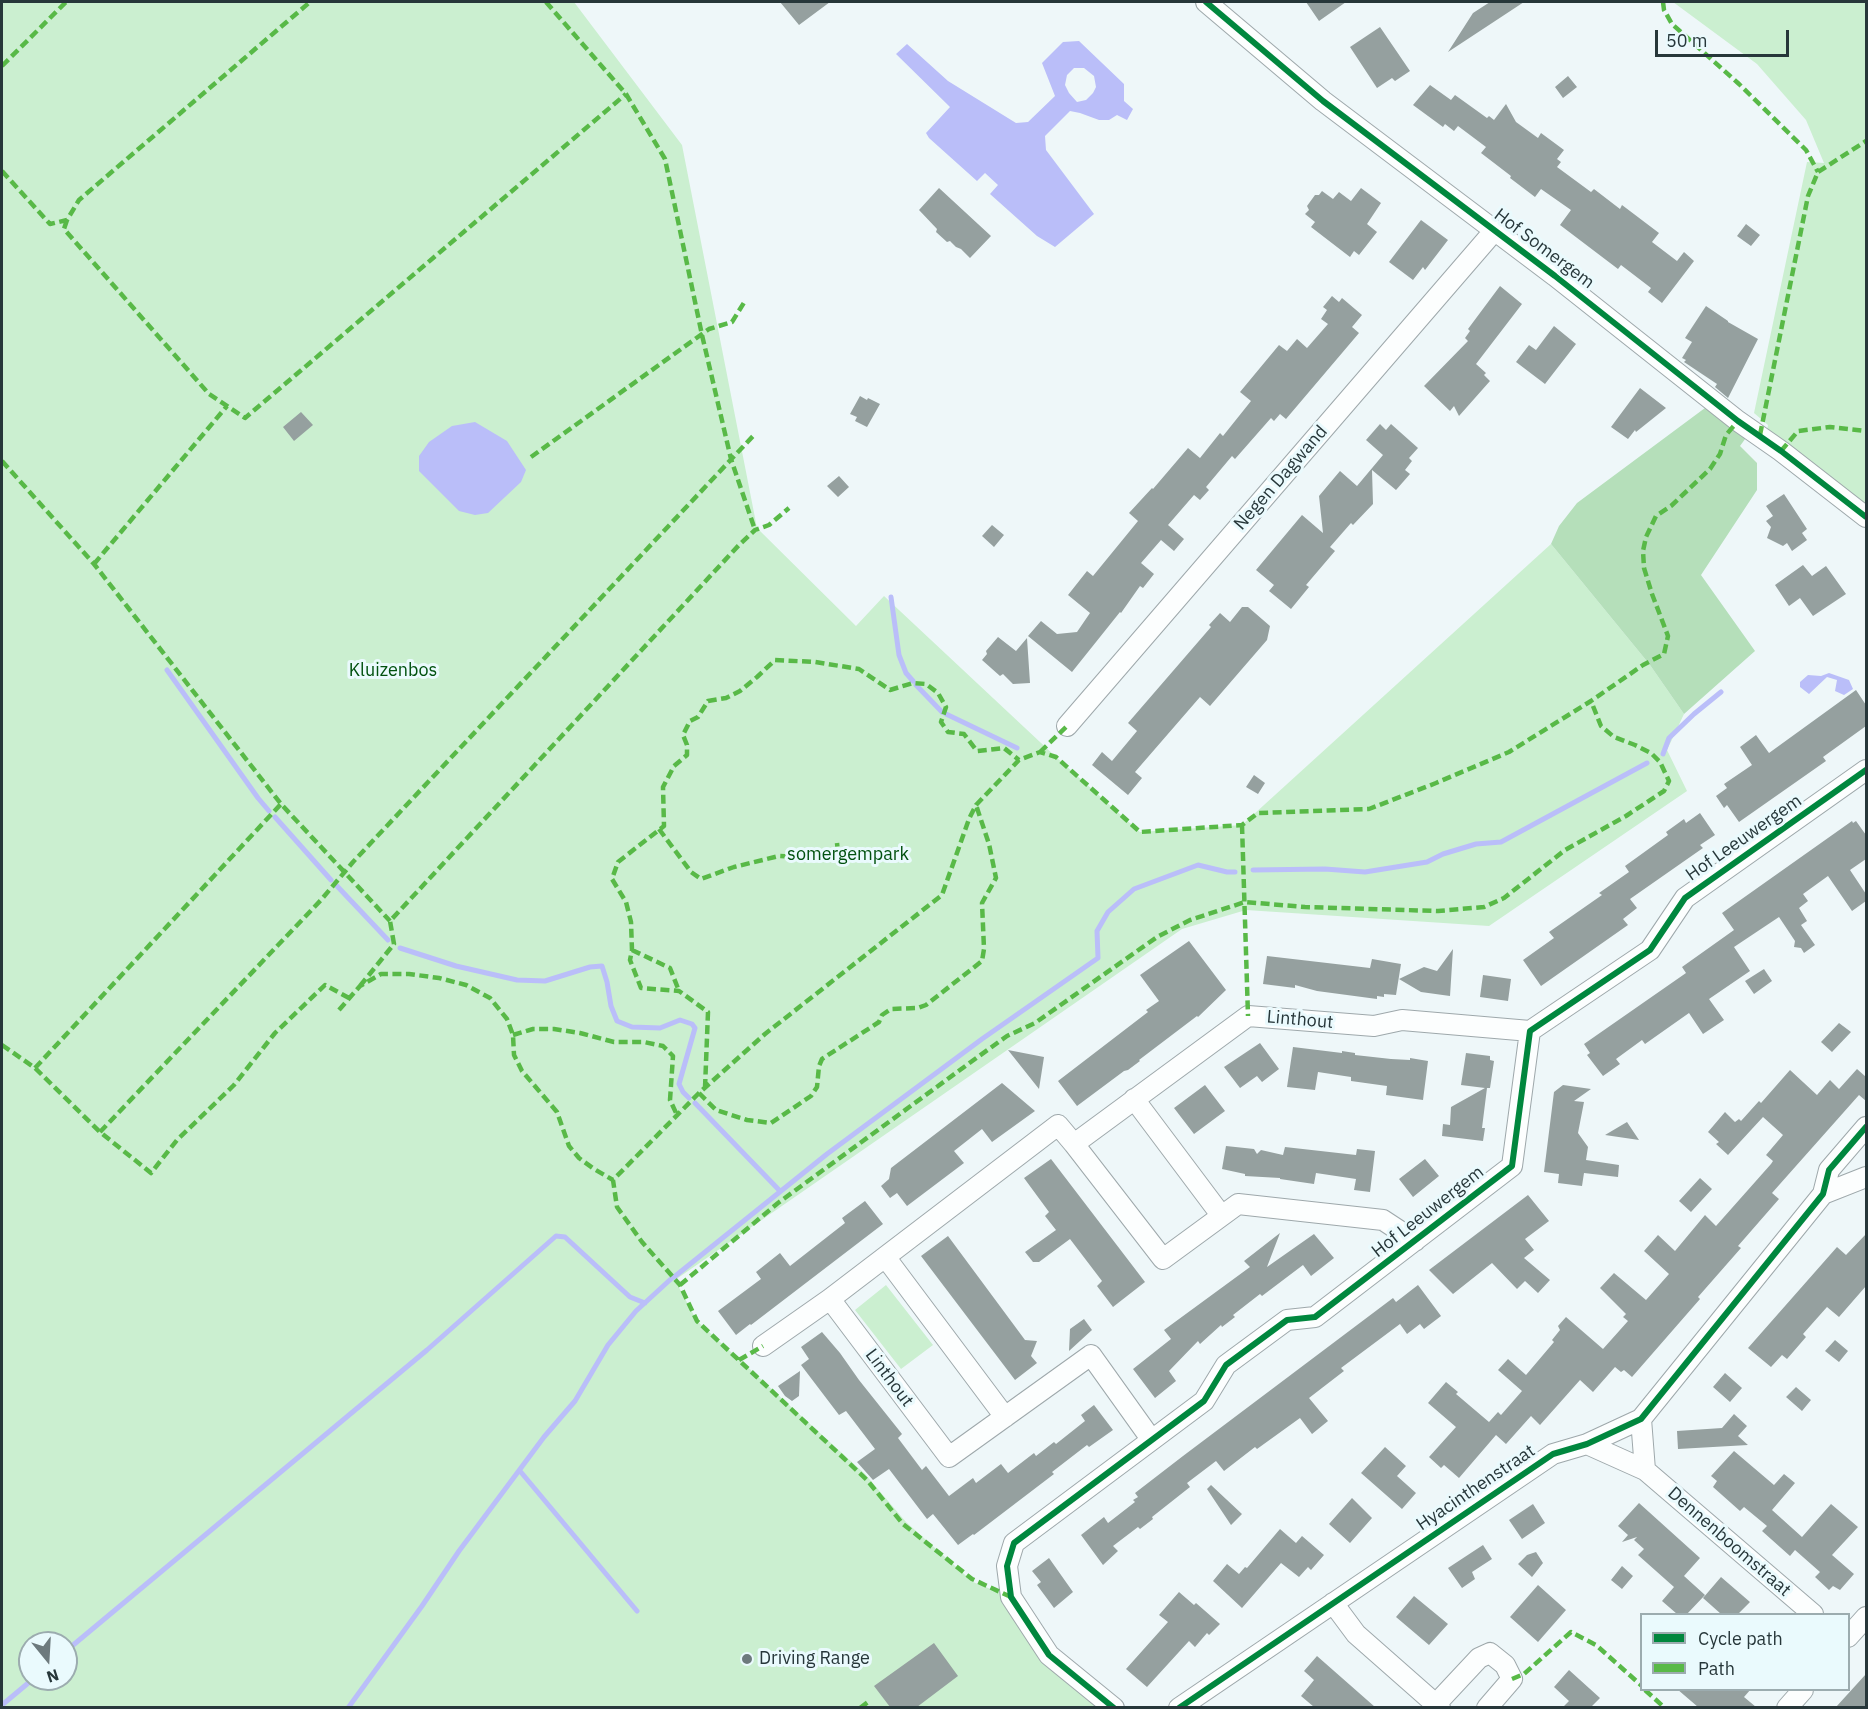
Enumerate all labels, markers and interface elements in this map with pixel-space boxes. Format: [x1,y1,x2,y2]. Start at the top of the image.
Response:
scale bar [1658,18,1792,56]
text: 50 m [1666,29,1708,52]
street label: Hof Somergem [1490,204,1598,294]
street label: Negen Dagwand [1230,421,1332,535]
park label: Kluizenbos [349,660,437,682]
street label: Hof Leeuwergem [1682,790,1806,886]
park label: somergempark [787,844,909,866]
street label: Linthout [1266,1006,1334,1034]
street label: Hof Leeuwergem [1368,1162,1488,1262]
street label: Linthout [860,1345,918,1411]
street label: Hyacinthenstraat [1413,1440,1539,1536]
street label: Dennenboomstraat [1663,1483,1795,1601]
legend [1640,1613,1850,1691]
text: Cycle path [1698,1627,1783,1650]
north arrow [18,1631,78,1691]
place label: Driving Range [759,1648,870,1670]
marker: Driving Range [740,1652,754,1666]
text: Path [1698,1657,1735,1680]
text: N [44,1665,62,1688]

